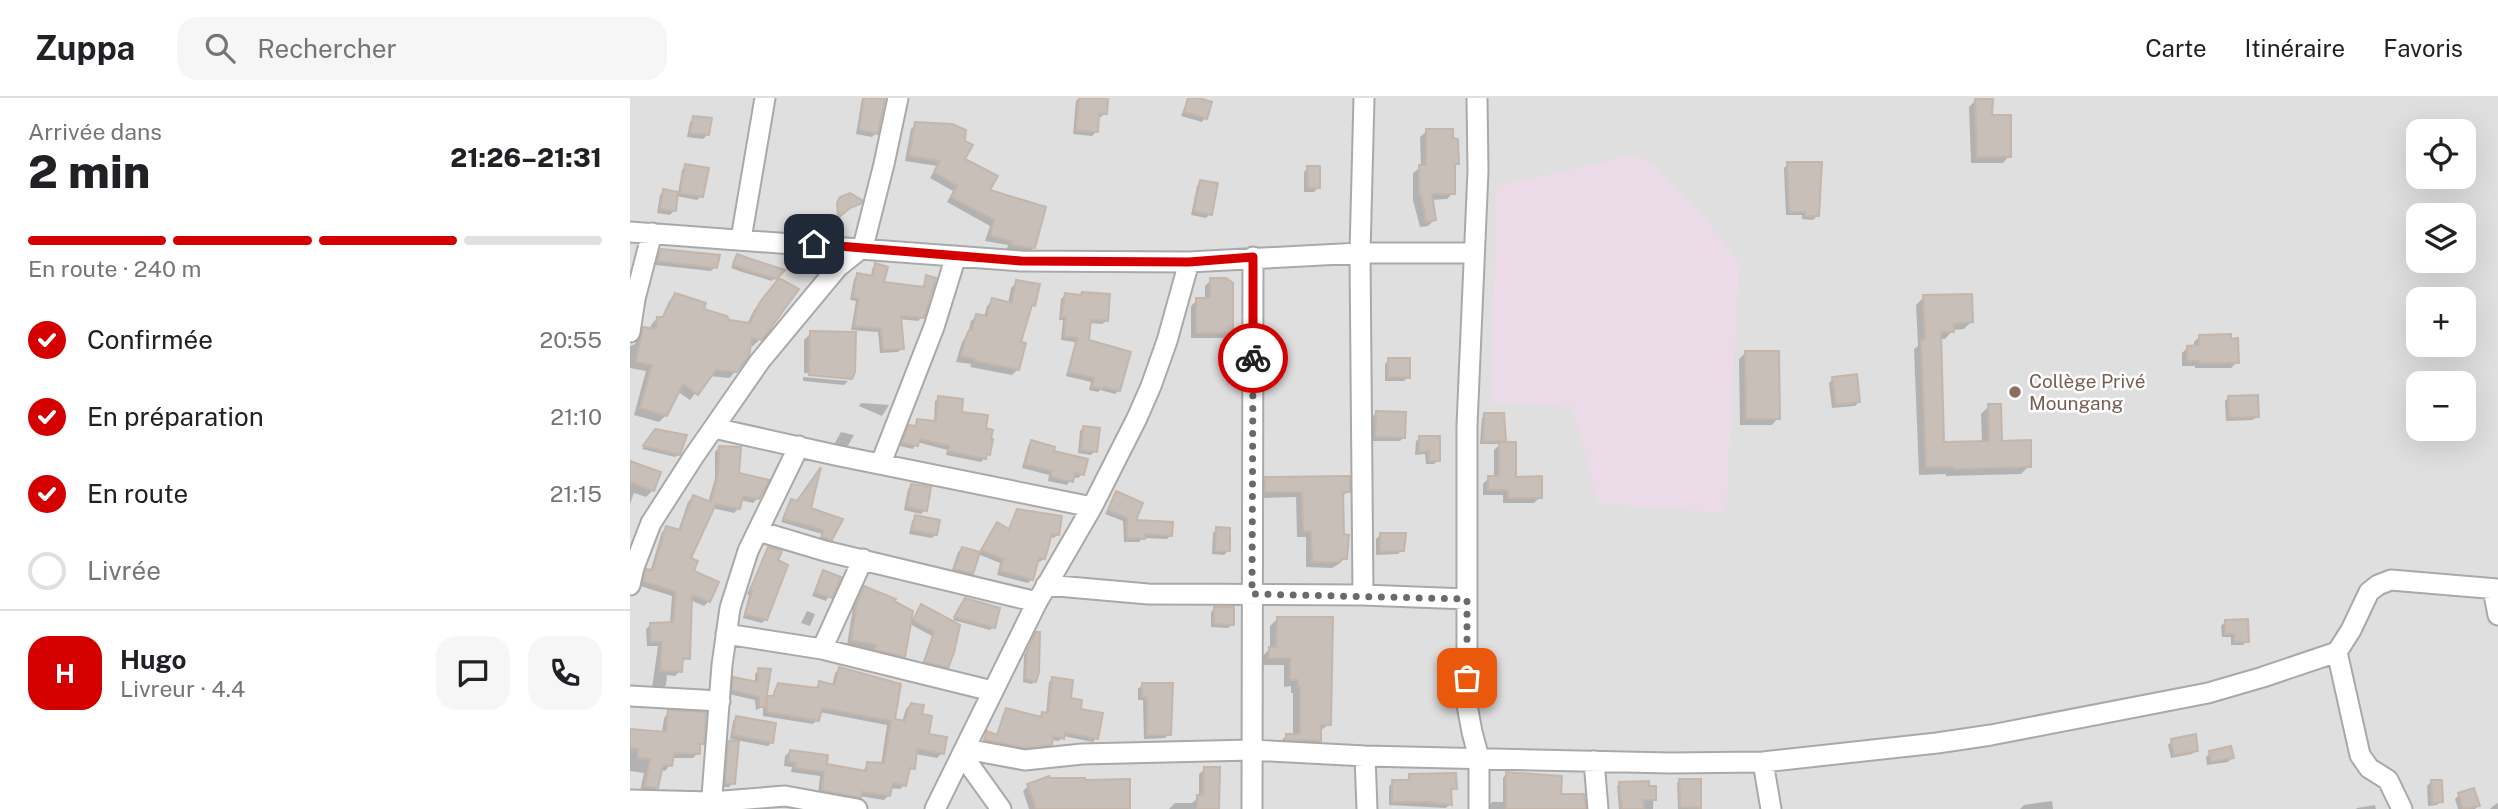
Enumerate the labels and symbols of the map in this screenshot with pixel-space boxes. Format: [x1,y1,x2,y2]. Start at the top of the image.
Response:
pin [784,214,844,274]
courier [1218,323,1288,393]
place label: Collège Privé Moungang [2029,370,2145,414]
marker: Collège Privé Moungang [2007,384,2023,400]
pin [1437,648,1497,708]

